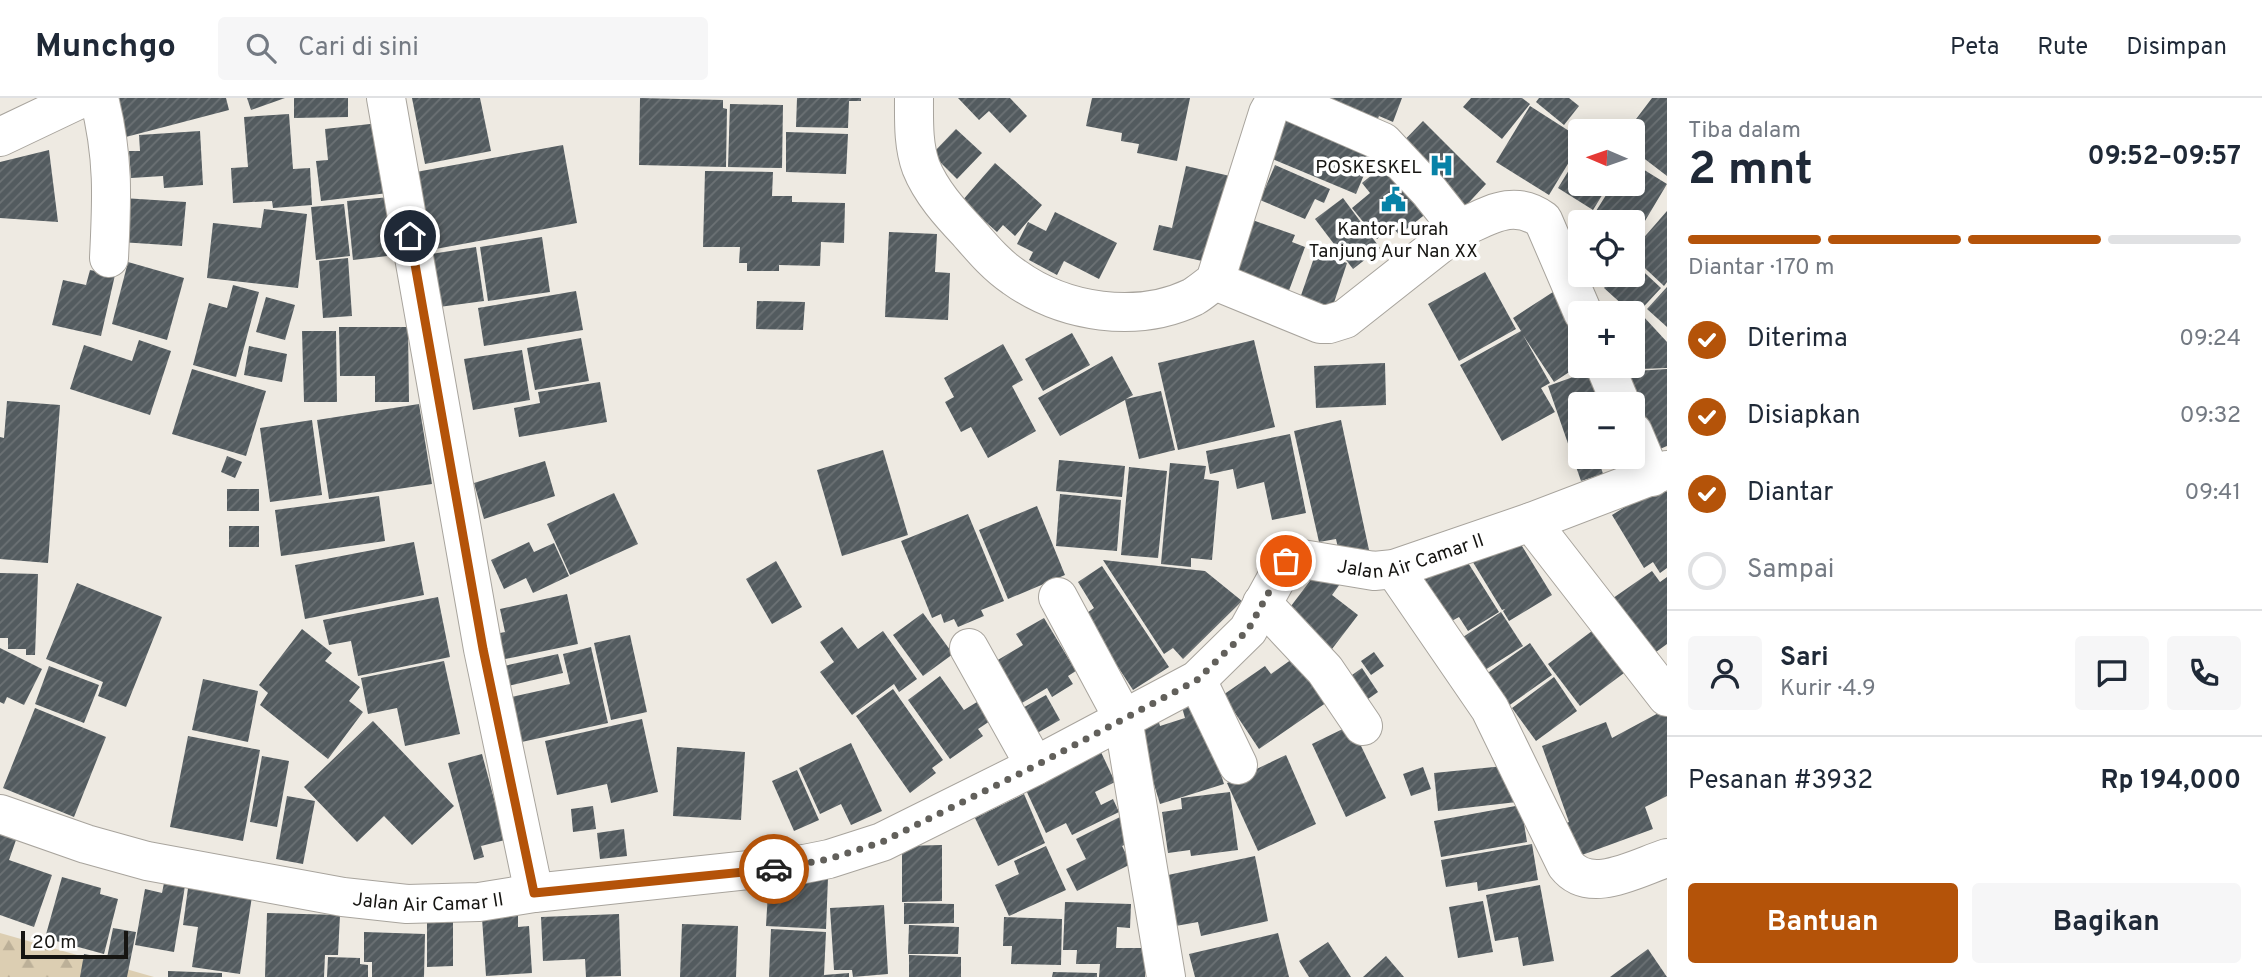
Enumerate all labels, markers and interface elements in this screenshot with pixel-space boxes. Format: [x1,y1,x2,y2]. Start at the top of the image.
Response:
search box [218,17,708,80]
text: Munchgo [35,27,176,69]
icon: search [242,29,280,67]
text: Cari di sini [298,32,419,65]
text: Peta [1950,33,1999,63]
text: Rute [2037,33,2088,63]
text: Disimpan [2126,33,2227,63]
text: Tiba dalam [1688,117,1801,146]
north arrow [1568,119,1645,196]
map controls [1568,119,1645,469]
text: 09:52–09:57 [2088,141,2241,174]
text: 2 mnt [1688,142,1813,201]
hospital icon: POSKESKEL [1428,152,1456,180]
place label: POSKESKEL [1315,156,1422,180]
public building icon: Kantor Lurah Tanjung Aur Nan XX [1379,186,1407,214]
pin [380,206,440,266]
button: locate [1568,210,1645,287]
icon: home [391,217,429,255]
place label: Kantor Lurah Tanjung Aur Nan XX [1308,218,1478,264]
text: Diantar · 170 m [1688,254,1835,283]
button: + [1568,301,1645,378]
icon: check [1688,321,1726,359]
text: Diterima [1747,323,1848,356]
text: 09:24 [2179,325,2241,354]
button: − [1568,392,1645,469]
icon: check [1688,398,1726,436]
text: Disiapkan [1747,400,1861,433]
text: 09:32 [2180,402,2241,431]
icon: check [1688,475,1726,513]
text: Diantar [1747,477,1833,510]
text: 09:41 [2184,479,2241,508]
street label: Jalan Air Camar II [1335,529,1487,585]
pin [1256,531,1316,591]
icon: bag [1267,542,1305,580]
text: Sampai [1747,554,1834,587]
button: person [1688,636,1762,710]
button: chat [2075,636,2149,710]
button: phone [2167,636,2241,710]
text: Sari [1780,642,1829,675]
text: Kurir · 4.9 [1780,675,1876,704]
text: Pesanan #3932 [1688,765,1873,798]
text: Rp 194,000 [2101,765,2241,798]
courier [739,834,809,904]
icon: car [755,850,793,888]
button: Bantuan [1688,883,1958,963]
button: Bagikan [1972,883,2241,963]
street label: Jalan Air Camar II [351,888,505,918]
scale bar [21,928,128,960]
text: 20 m [32,931,76,955]

